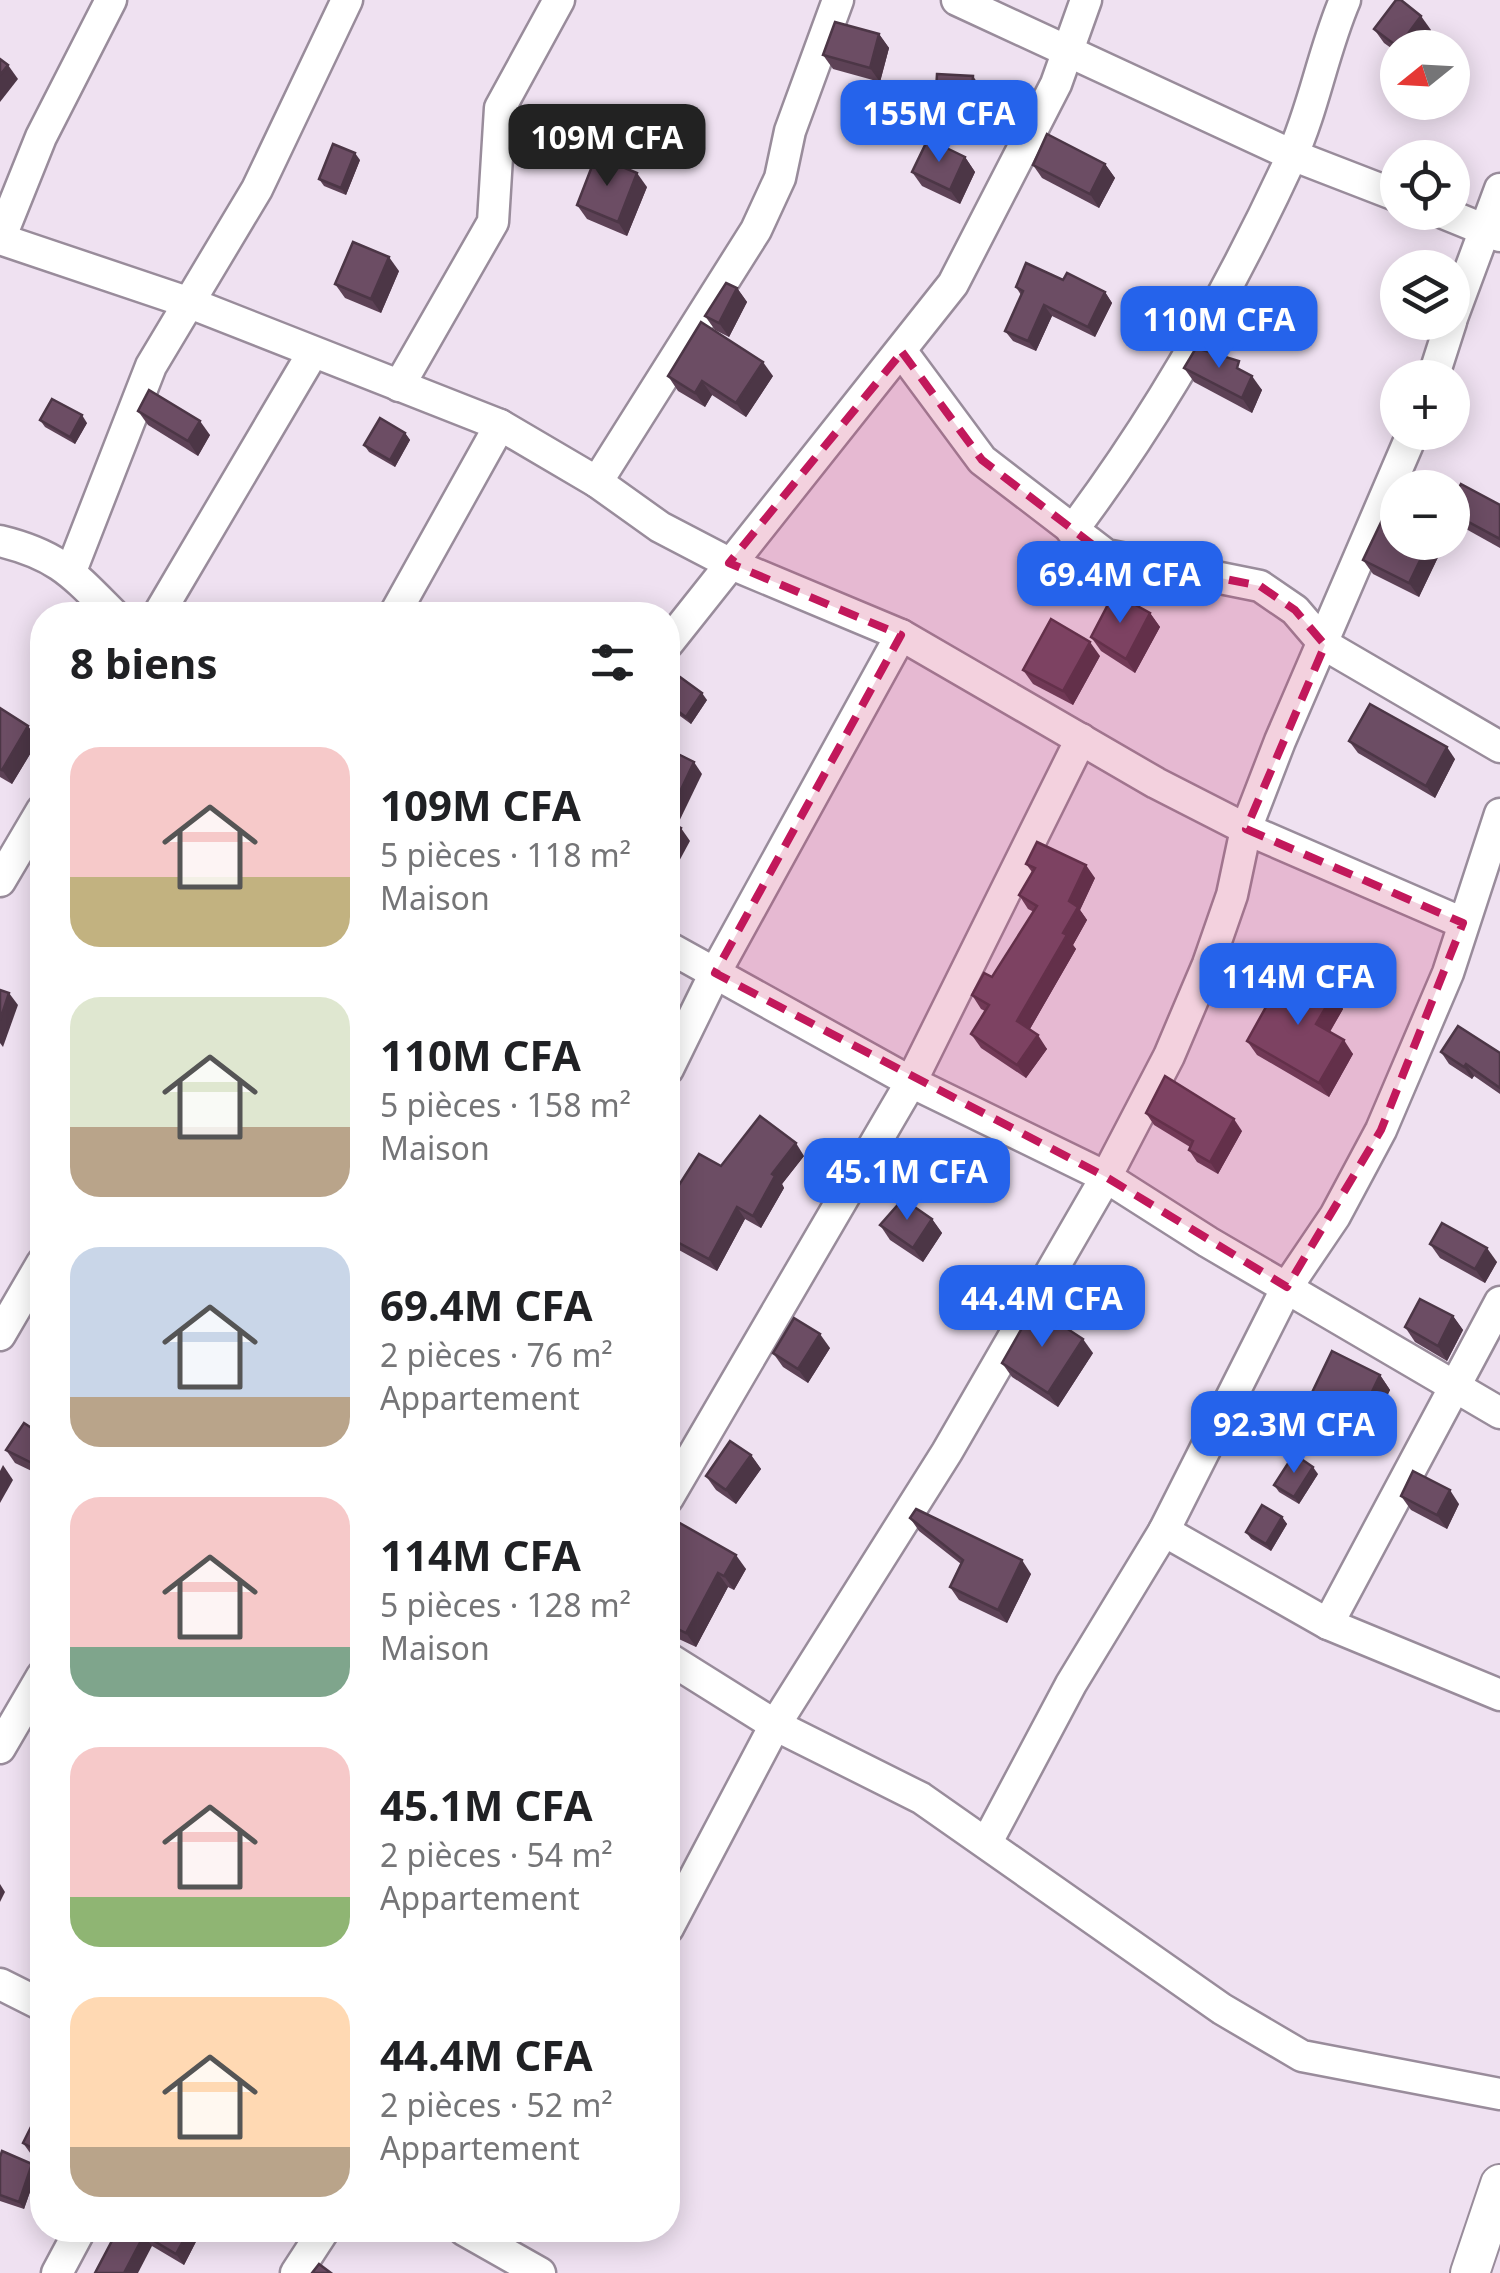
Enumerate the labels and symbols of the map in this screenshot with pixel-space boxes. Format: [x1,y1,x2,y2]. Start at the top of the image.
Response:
north arrow [1380,30,1470,120]
pin: 155M CFA [836,80,1042,165]
pin: 109M CFA [504,104,710,189]
pin: 110M CFA [1116,286,1322,371]
pin: 69.4M CFA [1006,541,1234,626]
pin: 114M CFA [1195,943,1401,1028]
pin: 45.1M CFA [793,1138,1021,1223]
pin: 44.4M CFA [928,1265,1156,1350]
pin: 92.3M CFA [1180,1391,1408,1476]

